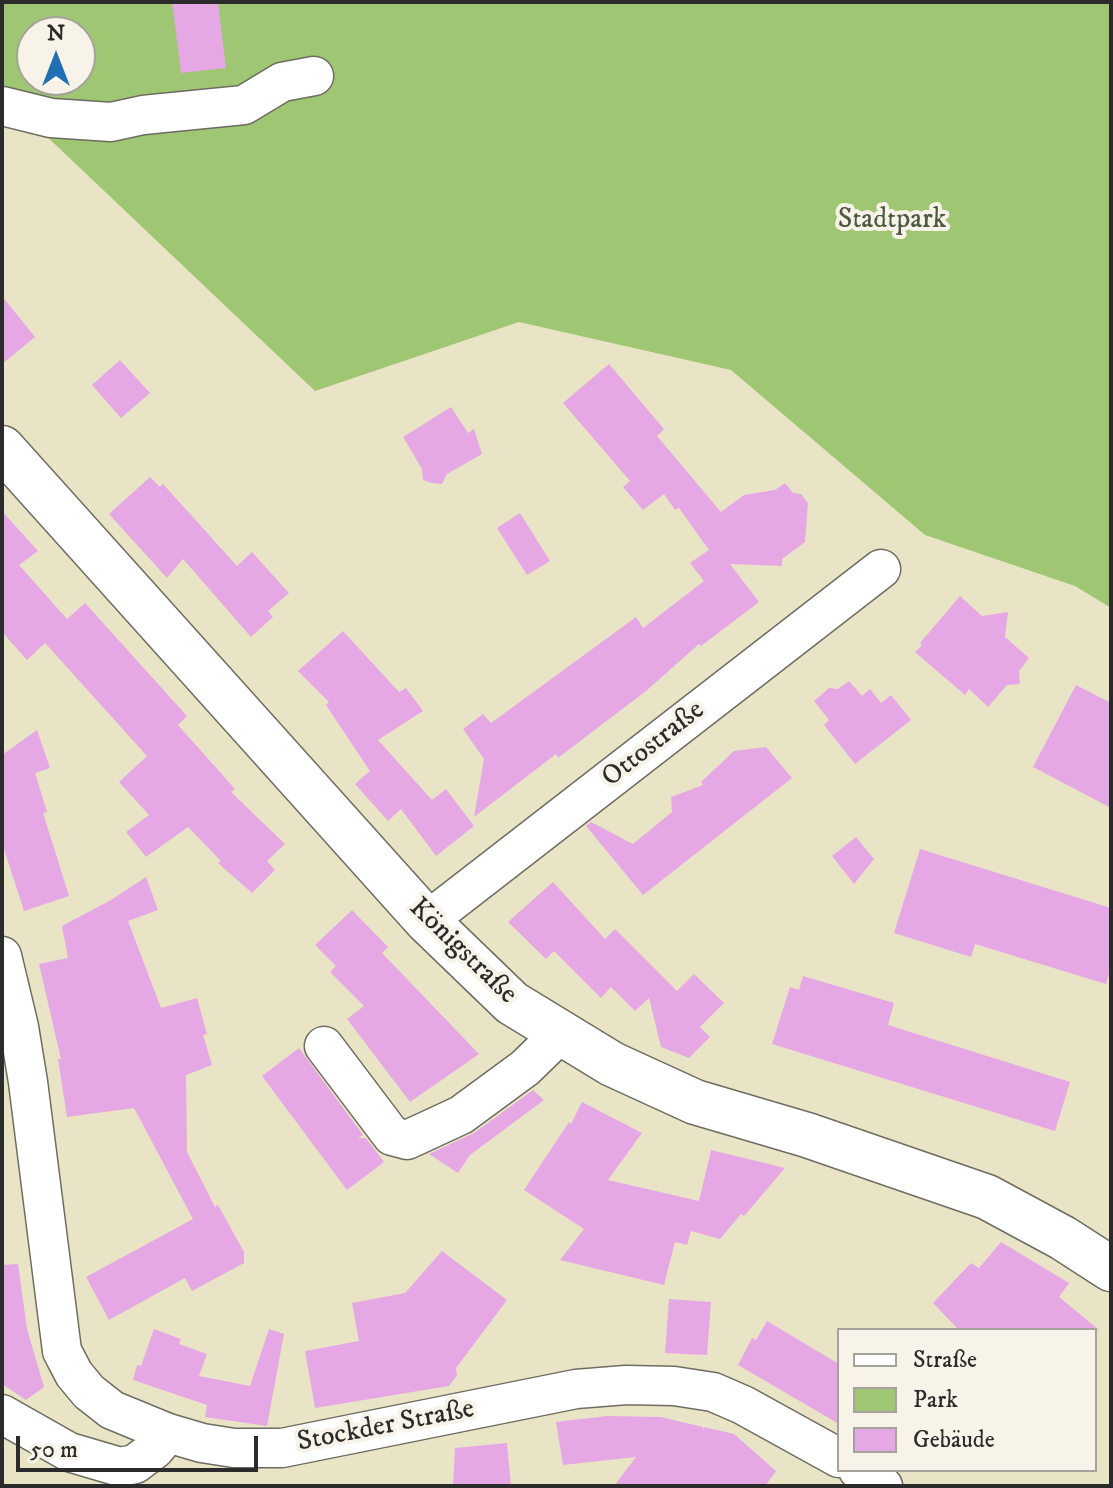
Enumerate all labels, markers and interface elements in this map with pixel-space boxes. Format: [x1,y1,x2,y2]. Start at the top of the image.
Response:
north arrow [16,16,96,96]
text: N [47,20,65,47]
park label: Stadtpark [838,204,946,238]
street label: Ottostraße [596,695,712,795]
street label: Königstraße [401,892,523,1012]
legend [837,1328,1097,1472]
text: Straße [913,1345,977,1375]
text: Park [913,1385,958,1415]
street label: Stockder Straße [295,1393,477,1461]
scale bar [20,1420,262,1470]
text: Gebäude [913,1425,995,1455]
text: 50 m [30,1435,78,1465]

